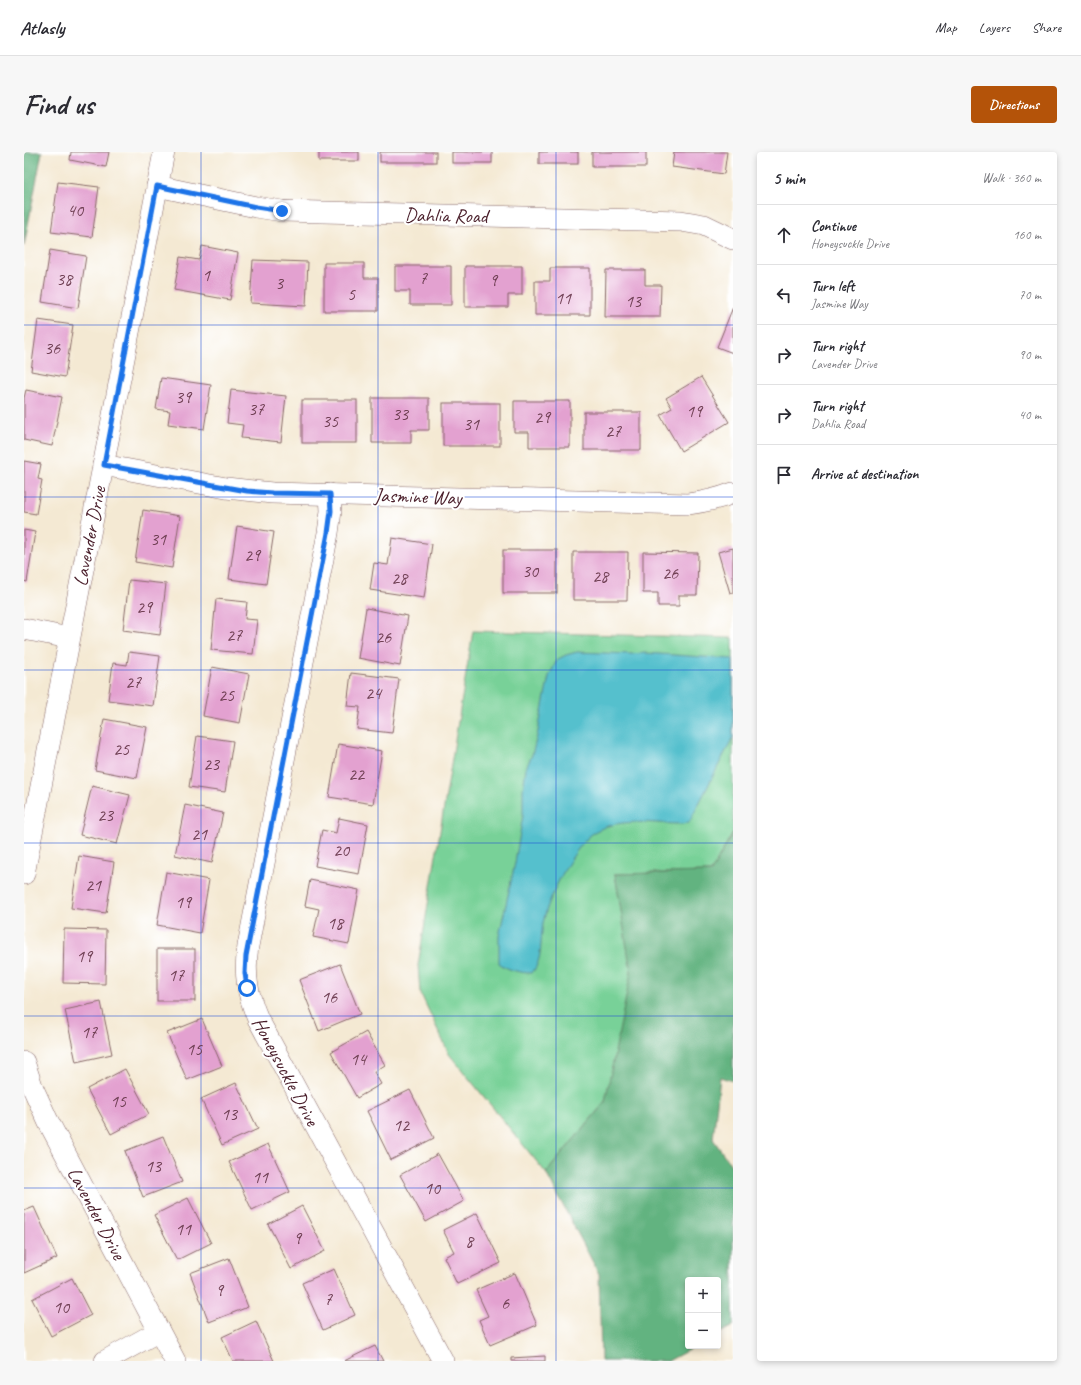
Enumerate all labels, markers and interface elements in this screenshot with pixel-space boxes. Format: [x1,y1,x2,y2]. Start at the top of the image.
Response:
text: Atlasly [20,16,64,40]
text: Map [935,19,957,36]
text: Layers [979,19,1010,36]
text: Share [1032,19,1061,36]
button: Directions [971,86,1057,123]
text: Find us [24,87,94,122]
text: 5 min [773,168,805,189]
text: Walk · 360 m [982,170,1041,186]
house number: 40 [67,199,85,221]
route end [273,202,291,220]
street label: Dahlia Road [404,202,491,229]
text: Continue [811,217,856,236]
icon: ahead [773,224,795,246]
text: 160 m [1013,227,1041,243]
text: Honeysuckle Drive [811,236,889,252]
house number: 1 [202,264,211,286]
house number: 7 [419,267,428,289]
house number: 38 [56,268,74,290]
house number: 9 [489,269,499,291]
house number: 3 [275,272,285,294]
text: Turn left [811,277,854,296]
house number: 5 [347,283,356,305]
icon: left [773,284,795,306]
house number: 11 [555,287,572,309]
text: 70 m [1019,287,1041,303]
house number: 13 [625,290,643,312]
text: Jasmine Way [811,296,868,312]
house number: 36 [44,337,61,359]
text: Turn right [811,337,864,356]
icon: right [773,344,795,366]
text: 90 m [1019,347,1041,363]
text: Lavender Drive [811,356,877,372]
house number: 39 [175,386,193,408]
text: Turn right [811,397,864,416]
house number: 37 [248,398,265,420]
house number: 19 [686,400,704,422]
house number: 33 [392,403,410,425]
icon: right [773,404,795,426]
house number: 29 [534,406,552,428]
text: 40 m [1019,407,1041,423]
house number: 35 [322,410,339,432]
house number: 31 [463,413,480,435]
text: Dahlia Road [811,416,865,432]
house number: 27 [605,420,622,442]
icon: arrive [773,464,795,486]
text: Arrive at destination [811,465,918,484]
street label: Jasmine Way [373,482,464,511]
street label: Lavender Drive [68,483,112,588]
house number: 31 [150,528,167,550]
house number: 29 [244,544,262,566]
house number: 30 [522,560,540,582]
house number: 26 [662,562,679,584]
house number: 28 [592,565,610,587]
house number: 28 [391,567,409,589]
house number: 29 [136,596,154,618]
house number: 27 [226,624,243,646]
house number: 26 [375,626,392,648]
house number: 27 [125,671,142,693]
house number: 24 [365,682,383,704]
house number: 25 [218,684,235,706]
house number: 25 [113,738,130,760]
house number: 23 [203,753,221,775]
house number: 22 [348,763,366,785]
house number: 23 [97,804,115,826]
house number: 21 [191,823,208,845]
house number: 20 [333,839,351,861]
house number: 21 [85,874,102,896]
house number: 19 [175,891,193,913]
house number: 18 [327,912,345,934]
house number: 19 [76,945,94,967]
house number: 17 [168,964,185,986]
route start [238,979,256,997]
house number: 16 [321,986,338,1008]
street label: Honeysuckle Drive [246,1012,325,1131]
house number: 17 [81,1021,98,1043]
house number: 15 [186,1038,203,1060]
house number: 14 [350,1048,368,1070]
house number: 15 [110,1090,127,1112]
house number: 13 [221,1103,239,1125]
house number: 12 [393,1114,411,1136]
house number: 13 [145,1155,163,1177]
street label: Lavender Drive [62,1163,132,1265]
house number: 11 [252,1166,269,1188]
house number: 10 [424,1177,442,1199]
house number: 11 [175,1218,192,1240]
house number: 9 [293,1227,303,1249]
house number: 8 [465,1230,475,1252]
map controls [685,1277,721,1349]
button: + [685,1277,721,1313]
house number: 9 [215,1279,225,1301]
house number: 7 [324,1288,333,1310]
house number: 6 [501,1292,510,1314]
house number: 10 [53,1296,71,1318]
button: − [685,1313,721,1349]

